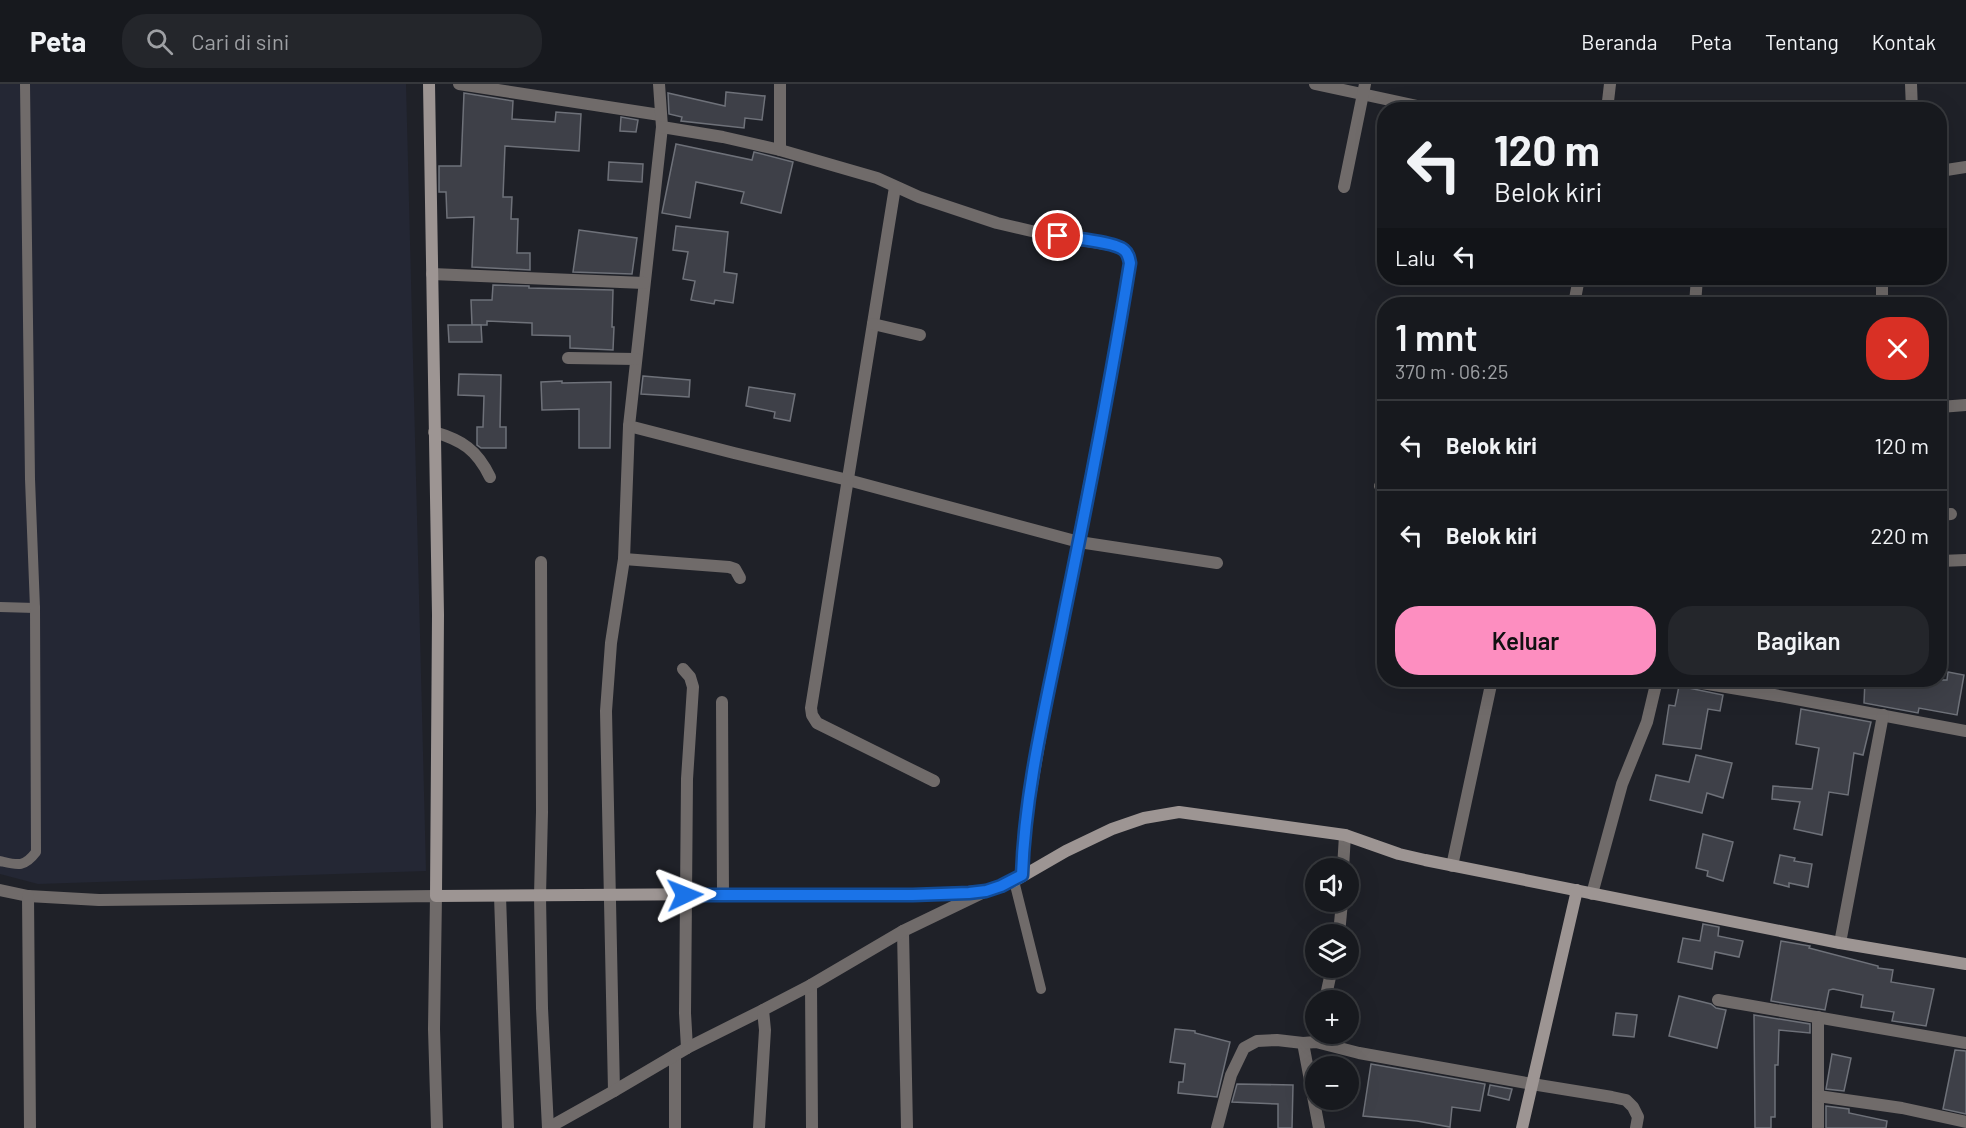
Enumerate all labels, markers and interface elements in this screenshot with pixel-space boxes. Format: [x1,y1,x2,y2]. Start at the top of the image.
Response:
search box [122,14,542,68]
text: Peta [30,24,86,58]
icon: search [143,25,176,58]
text: Cari di sini [191,28,289,54]
text: Beranda [1581,29,1657,54]
text: Peta [1690,29,1732,54]
text: Tentang [1765,29,1839,54]
text: Kontak [1872,29,1936,54]
text: 120 m [1494,124,1600,174]
icon: left [1395,126,1473,204]
text: Belok kiri [1494,175,1602,207]
pin [1032,210,1083,261]
icon: arrive [1041,219,1074,252]
icon: left [1448,240,1481,273]
text: Lalu [1395,244,1436,270]
text: 1 mnt [1395,315,1478,358]
button: close [1866,317,1929,380]
text: 370 m · 06:25 [1395,359,1508,383]
icon: left [1395,429,1428,462]
text: Belok kiri [1446,432,1537,458]
text: 120 m [1874,432,1929,458]
icon: left [1395,519,1428,552]
text: Belok kiri [1446,522,1537,548]
text: 220 m [1870,522,1929,548]
button: Keluar [1395,606,1656,675]
button: Bagikan [1668,606,1929,675]
map controls [1305,858,1359,1110]
button: sound [1305,858,1359,912]
position arrow [653,863,717,927]
button: layers [1305,924,1359,978]
button: + [1305,990,1359,1044]
button: − [1305,1056,1359,1110]

